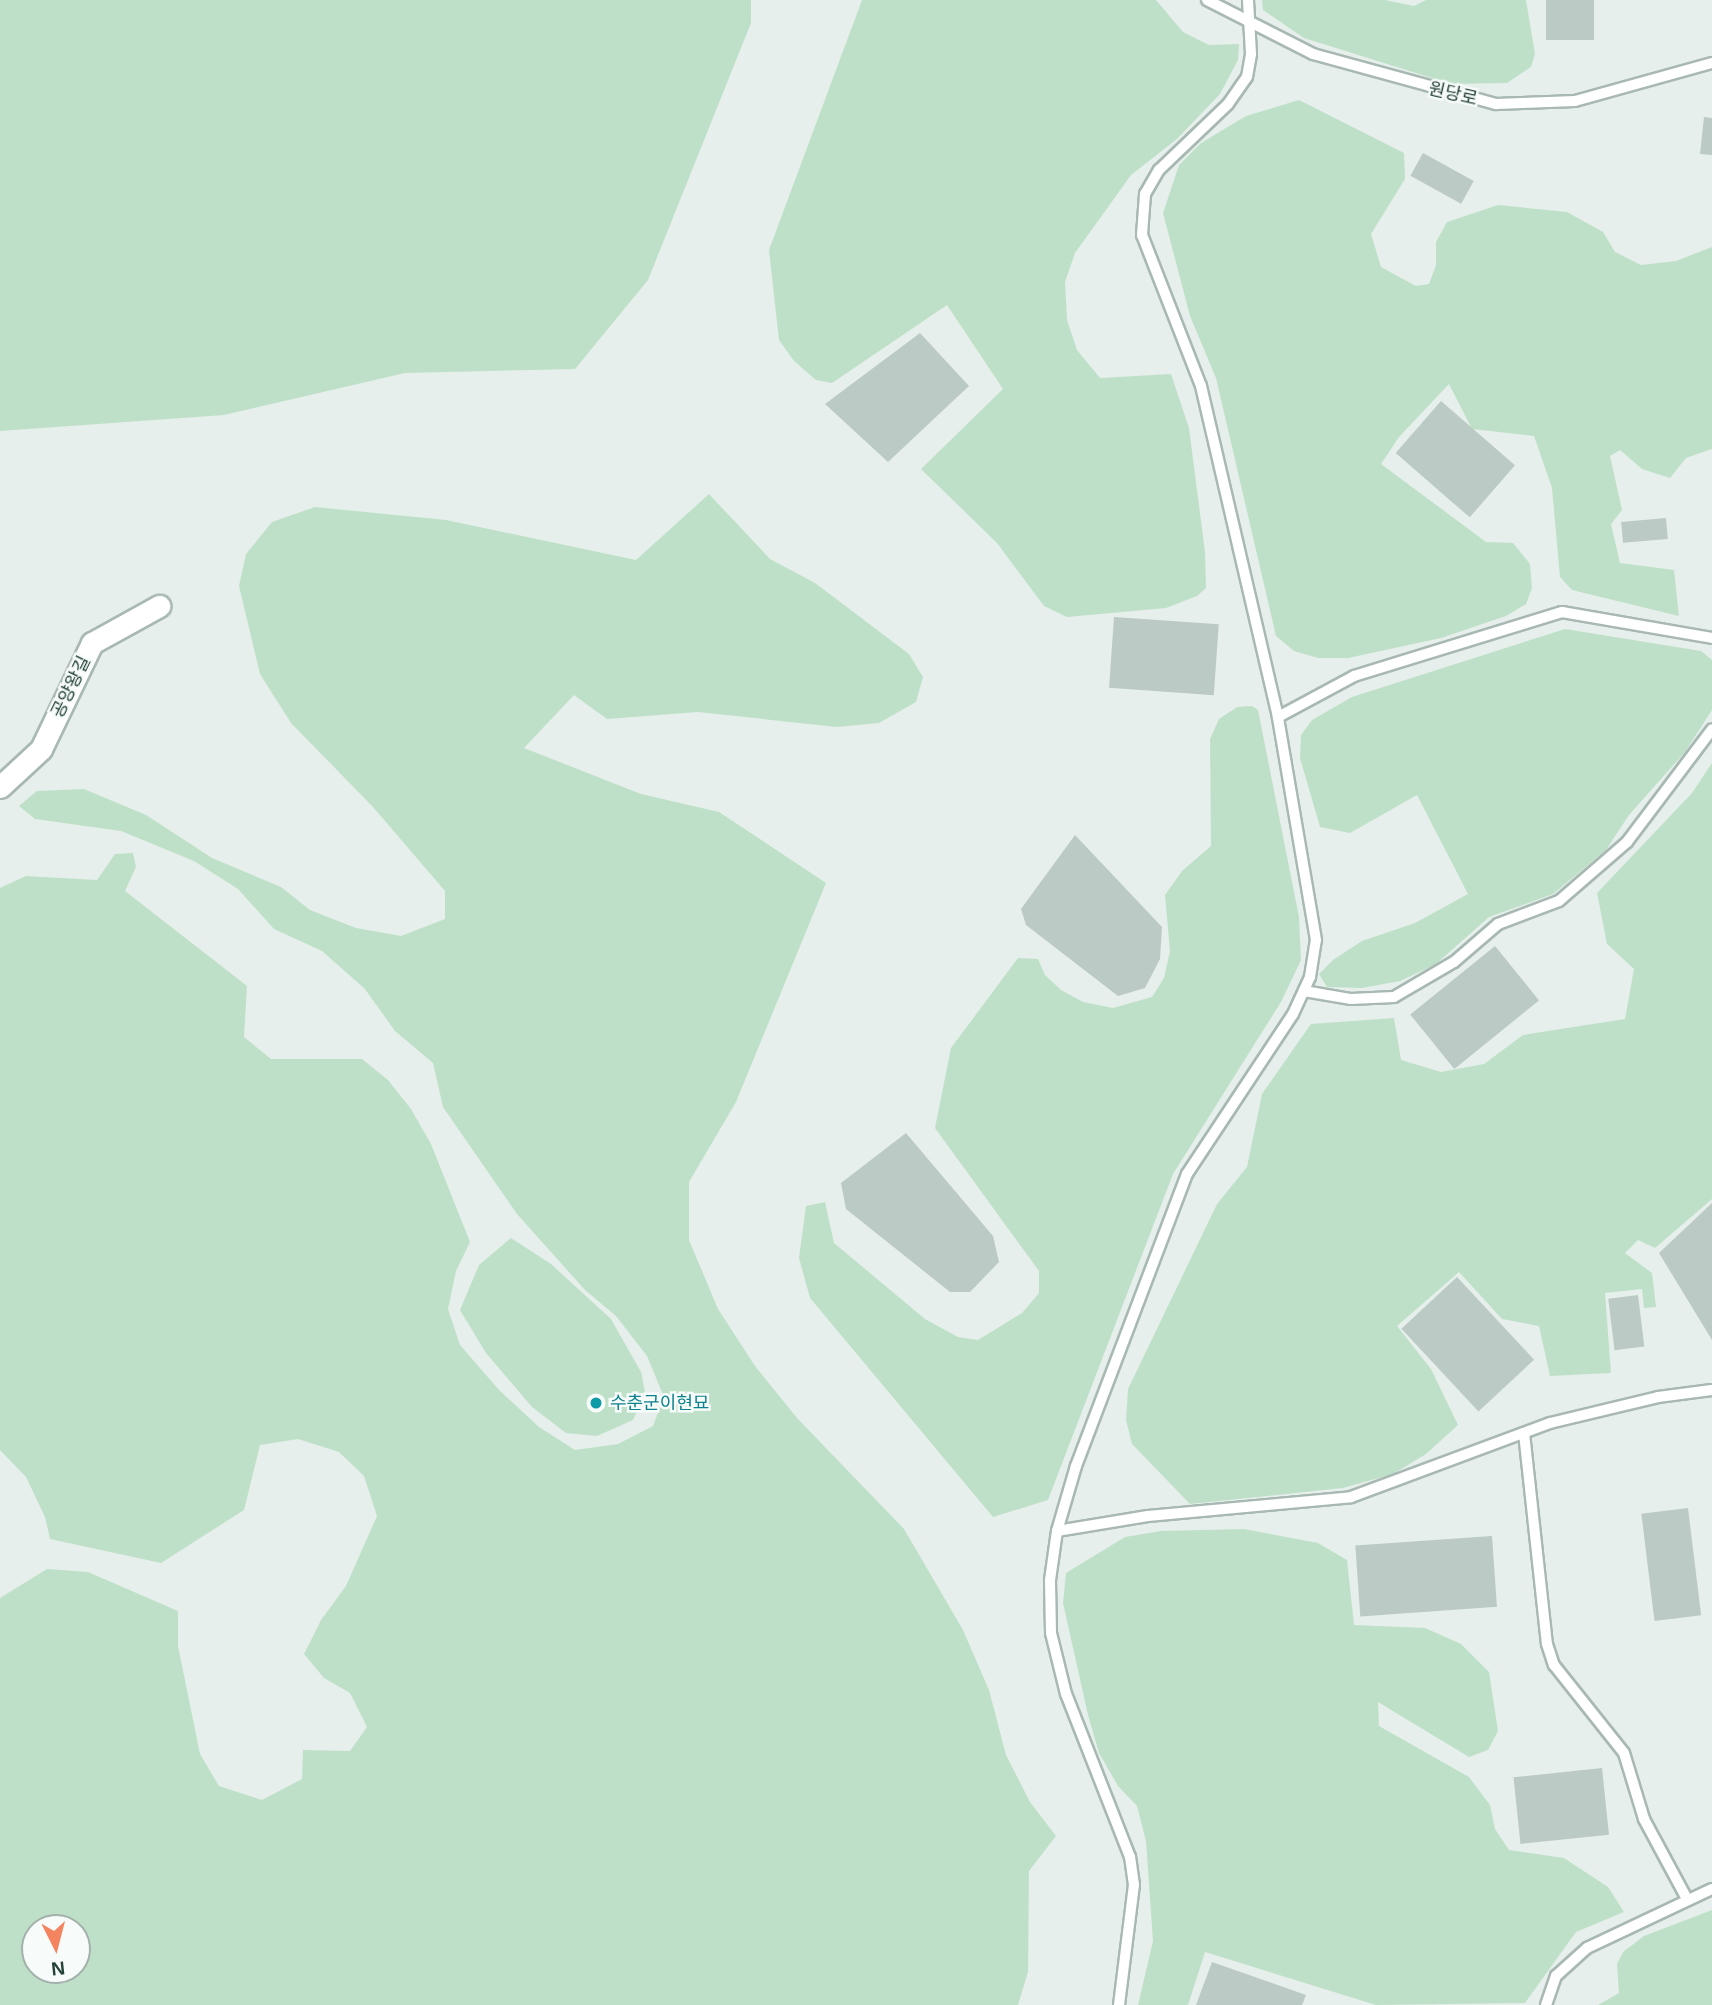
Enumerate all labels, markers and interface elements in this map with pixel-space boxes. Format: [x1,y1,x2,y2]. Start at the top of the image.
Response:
street label: 원당로 [1426,78,1480,110]
street label: 공양왕길 [47,652,95,722]
place label: 수춘군이현묘 [610,1392,709,1414]
marker: 수춘군이현묘 [588,1395,604,1411]
north arrow [21,1914,91,1984]
text: N [50,1957,66,1980]

